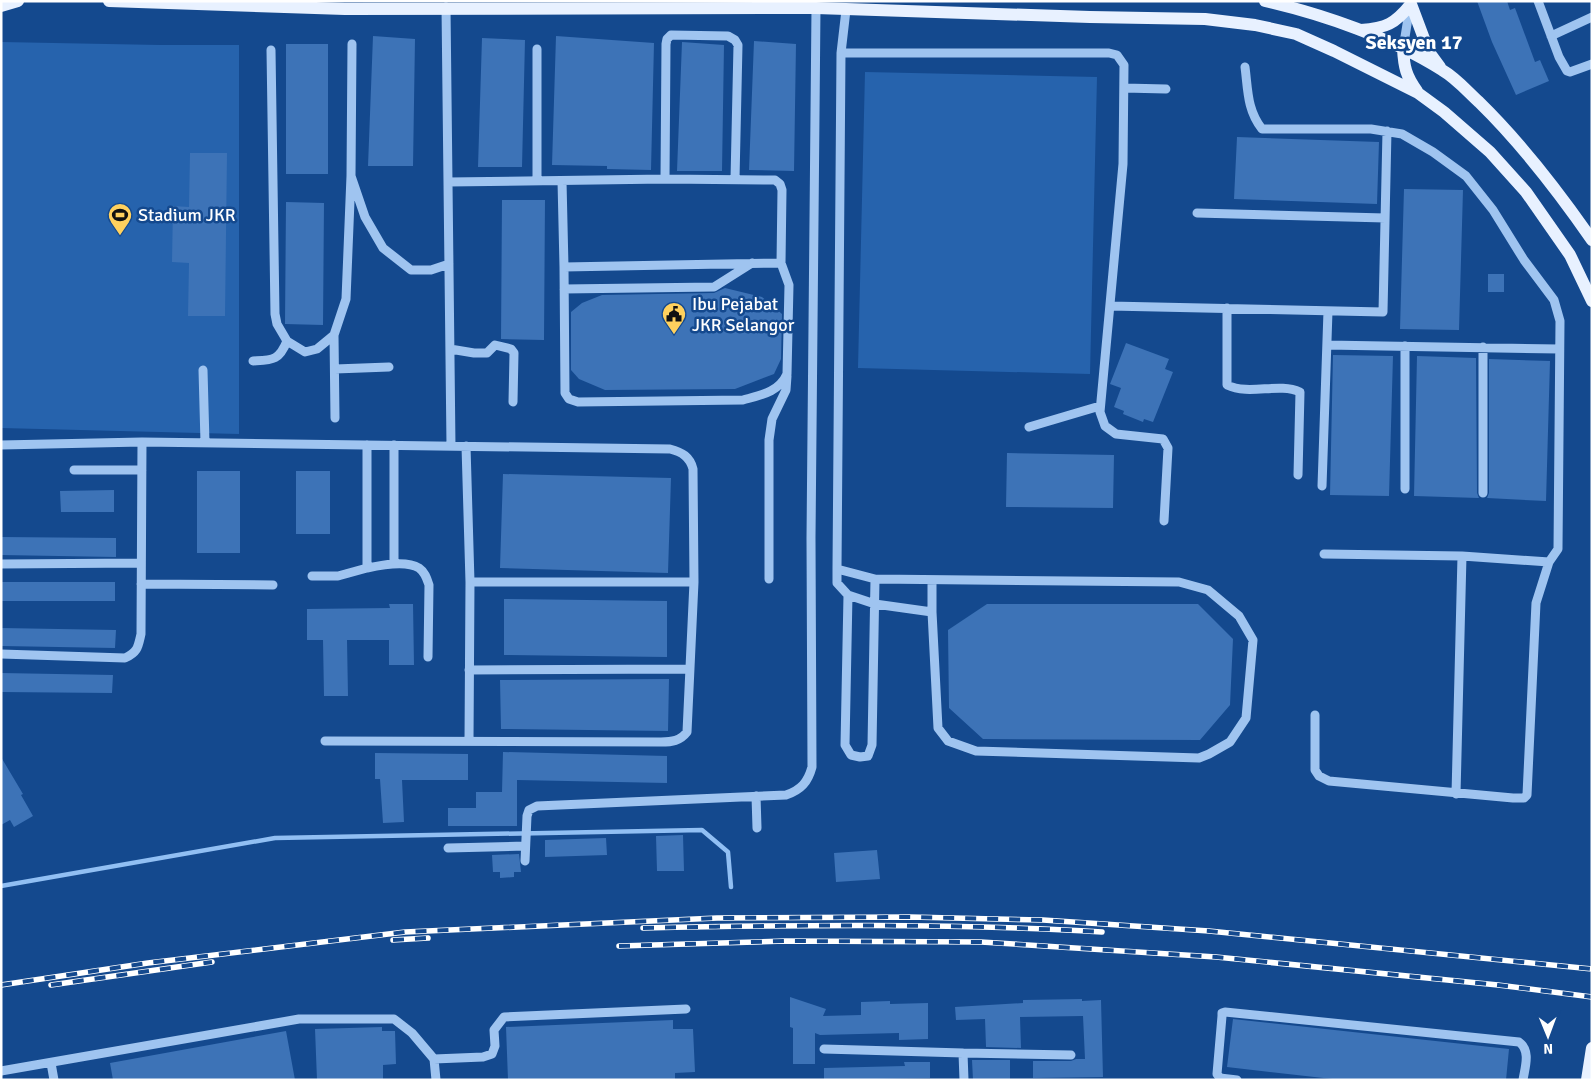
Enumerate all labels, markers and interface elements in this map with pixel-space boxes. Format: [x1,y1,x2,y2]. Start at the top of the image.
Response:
district label: Seksyen 17 [1366,30,1463,55]
sports icon: Stadium JKR [107,202,133,236]
place label: Stadium JKR [138,204,236,226]
place label: Ibu Pejabat JKR Selangor [692,293,795,336]
public building icon: Ibu Pejabat JKR Selangor [661,301,687,335]
north arrow [1523,1011,1573,1061]
text: N [1543,1040,1553,1057]

